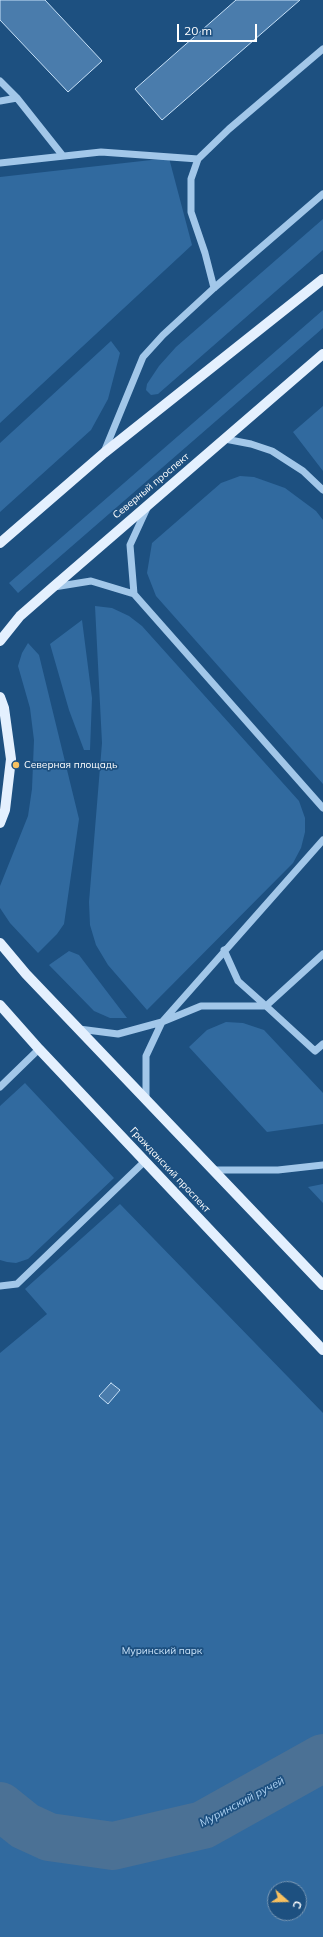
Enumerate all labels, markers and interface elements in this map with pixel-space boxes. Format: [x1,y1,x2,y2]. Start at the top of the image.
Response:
scale bar [179,16,259,42]
text: 20 m [184,23,212,38]
street label: Северный проспект [110,451,192,521]
place label: Северная площадь [24,759,117,771]
marker: Северная площадь [11,760,21,770]
street label: Гражданский проспект [127,1125,213,1215]
park label: Муринский парк [122,1645,202,1657]
water label: Муринский ручей [197,1774,287,1830]
north arrow [267,1881,307,1921]
text: С [289,1899,305,1911]

